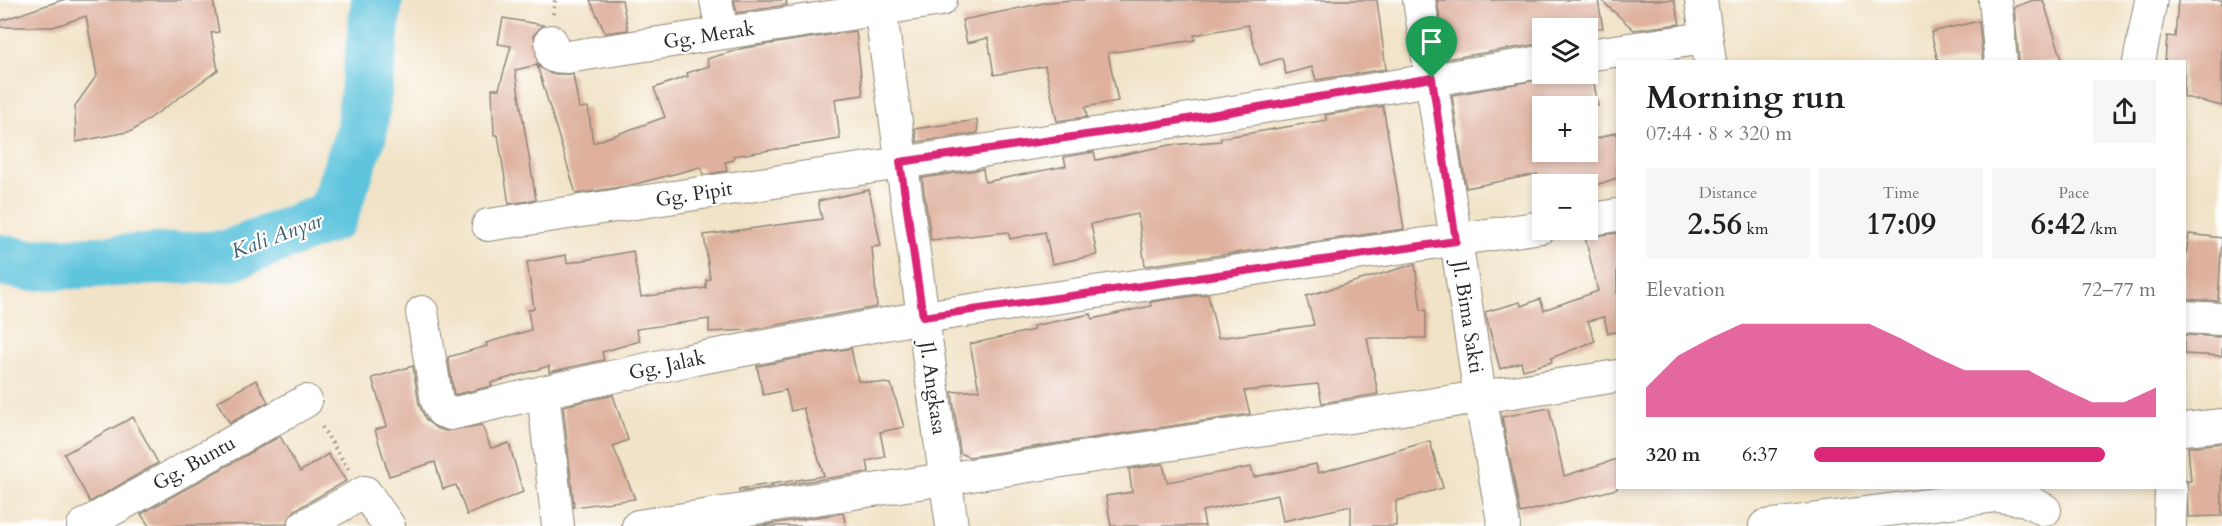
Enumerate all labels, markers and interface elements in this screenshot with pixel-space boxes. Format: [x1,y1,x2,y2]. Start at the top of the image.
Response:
street label: Gg. Merak [661,14,757,56]
pin [1406,16,1457,78]
map controls [1532,18,1598,240]
button: layers [1532,18,1598,84]
icon: arrive [1415,25,1448,58]
text: Morning run [1646,75,1846,120]
button: share [2093,80,2156,143]
button: + [1532,96,1598,162]
text: 07:44 · 8 × 320 m [1646,120,1792,147]
street label: Gg. Pipit [654,174,735,213]
button: − [1532,174,1598,240]
text: Distance [1699,182,1757,204]
text: Time [1882,182,1920,204]
text: Pace [2059,182,2089,204]
text: 2.56 [1687,204,1742,245]
text: 17:09 [1866,204,1936,245]
text: 6:42 [2031,204,2086,245]
water label: Kali Anyar [227,206,328,266]
text: km [1742,218,1769,240]
text: /km [2086,218,2117,240]
street label: Jl. Bima Sakti [1445,256,1490,376]
text: Elevation [1646,276,1725,303]
text: 72–77 m [2082,276,2156,303]
street label: Jl. Angkasa [913,337,953,437]
street label: Gg. Jalak [626,344,708,386]
street label: Gg. Buntu [148,429,240,497]
text: 320 m [1646,441,1701,468]
text: 6:37 [1742,441,1778,468]

